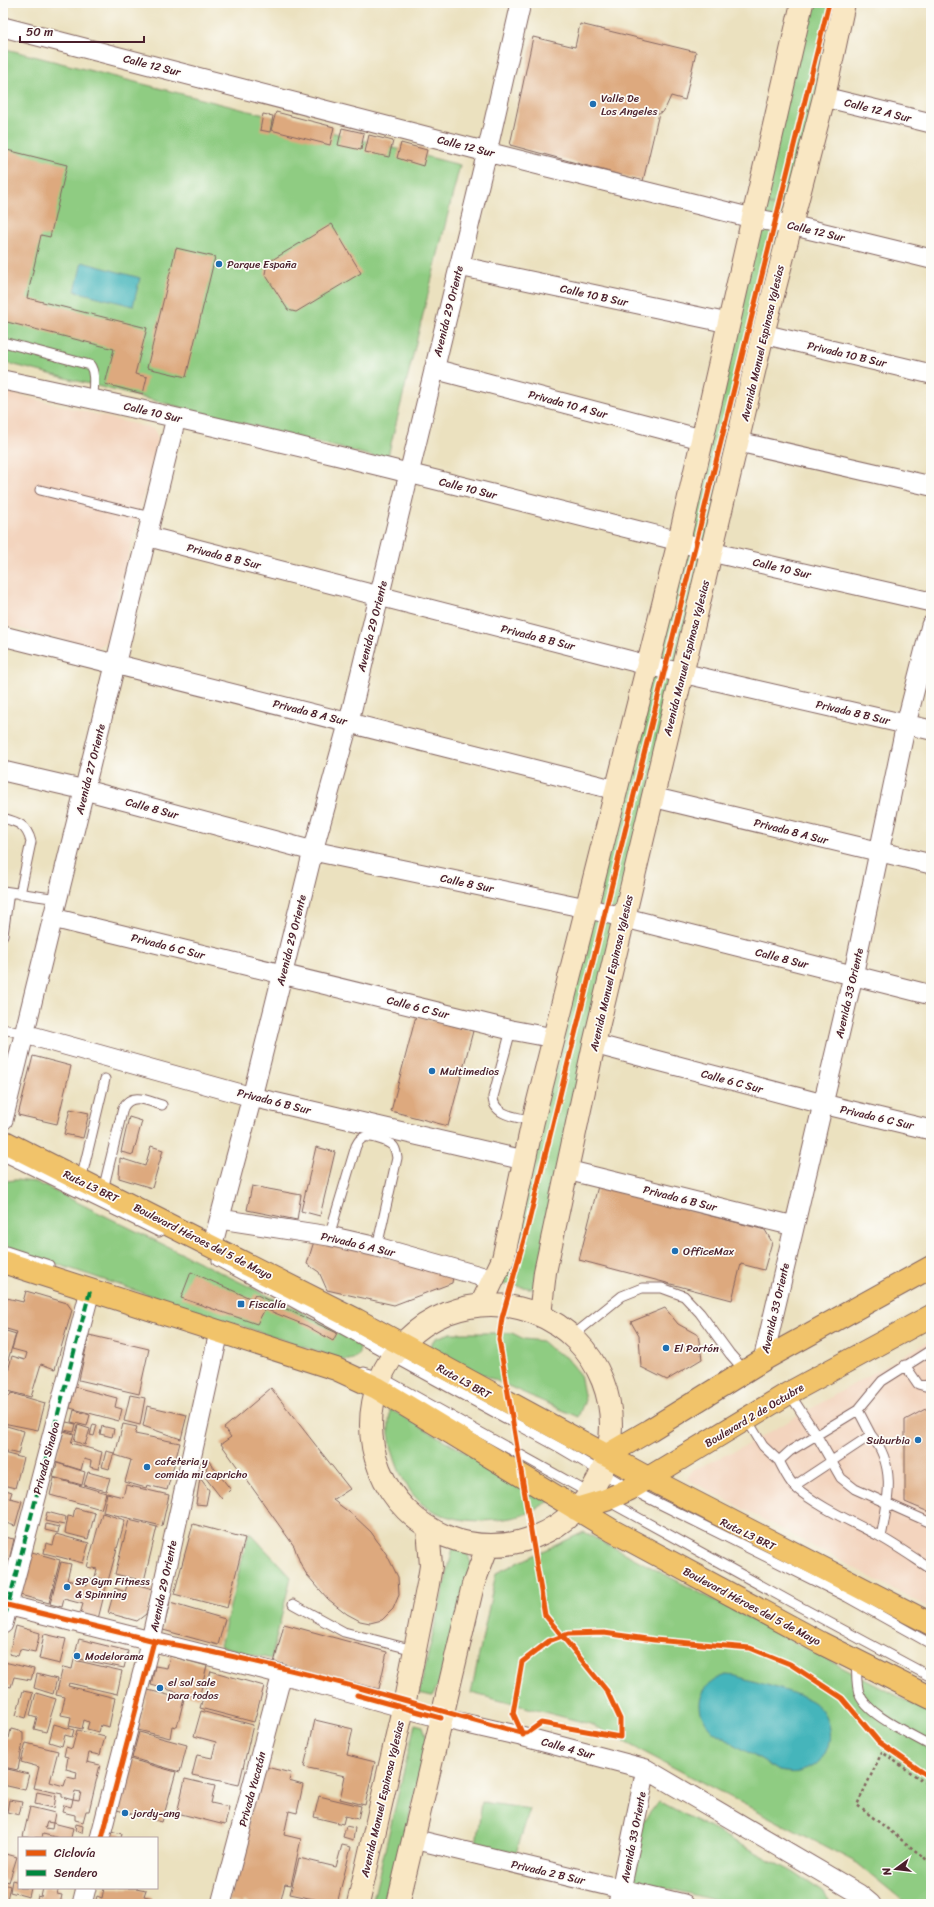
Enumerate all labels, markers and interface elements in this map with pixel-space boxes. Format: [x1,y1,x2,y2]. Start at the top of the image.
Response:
scale bar [20,18,144,44]
text: 50 m [26,21,53,43]
street label: Calle 12 Sur [121,49,184,82]
place label: Valle De Los Angeles [601,89,658,121]
street label: Calle 12 A Sur [842,93,915,128]
marker: Valle De Los Angeles [588,99,598,109]
street label: Calle 12 Sur [435,130,498,163]
street label: Calle 12 Sur [785,216,848,248]
place label: Parque España [227,255,297,274]
marker: Parque España [214,259,224,269]
street label: Avenida Manuel Espinosa Yglesias [735,262,790,424]
street label: Avenida 29 Oriente [428,263,469,360]
street label: Calle 10 B Sur [558,279,631,312]
street label: Privada 10 B Sur [805,336,890,373]
street label: Privada 10 A Sur [526,385,611,425]
street label: Calle 10 Sur [122,397,185,429]
street label: Calle 10 Sur [437,472,500,505]
street label: Privada 8 B Sur [185,538,264,575]
street label: Calle 10 Sur [751,553,814,585]
street label: Avenida Manuel Espinosa Yglesias [658,577,715,739]
street label: Avenida 29 Oriente [352,578,393,675]
street label: Privada 8 B Sur [499,619,578,656]
street label: Privada 8 A Sur [271,694,350,731]
street label: Privada 8 B Sur [814,695,893,731]
street label: Avenida 27 Oriente [70,721,111,817]
street label: Calle 8 Sur [123,792,182,825]
street label: Privada 8 A Sur [752,813,831,850]
street label: Calle 8 Sur [439,869,497,899]
street label: Avenida 29 Oriente [271,892,312,989]
street label: Avenida Manuel Espinosa Yglesias [584,892,639,1054]
street label: Privada 6 C Sur [129,928,208,965]
street label: Calle 8 Sur [753,943,812,975]
street label: Avenida 33 Oriente [830,945,869,1041]
street label: Calle 6 C Sur [385,991,452,1025]
place label: Multimedios [440,1062,500,1081]
street label: Calle 6 C Sur [699,1064,766,1099]
marker: Multimedios [427,1066,437,1076]
street label: Privada 6 B Sur [235,1083,314,1120]
street label: Privada 6 C Sur [838,1100,917,1136]
street label: Ruta L3 BRT [60,1165,123,1208]
street label: Privada 6 B Sur [641,1180,720,1217]
street label: Boulevard Héroes del 5 de Mayo [130,1198,276,1285]
street label: Privada 6 A Sur [319,1227,398,1263]
place label: OfficeMax [683,1242,735,1261]
marker: OfficeMax [670,1246,680,1256]
street label: Avenida 33 Oriente [756,1260,795,1356]
place label: Fiscalía [249,1295,286,1314]
marker: Fiscalía [236,1299,246,1309]
place label: El Portón [674,1339,719,1358]
marker: El Portón [661,1343,671,1353]
street label: Ruta L3 BRT [433,1359,495,1405]
street label: Boulevard 2 de Octubre [701,1378,808,1453]
street label: Privada Sinaloa [28,1419,65,1497]
place label: Suburbia [866,1431,910,1450]
marker: Suburbia [913,1435,923,1445]
place label: cafeteria y comida mi capricho [155,1452,248,1484]
marker: cafeteria y comida mi capricho [142,1462,152,1472]
street label: Ruta L3 BRT [717,1513,780,1556]
street label: Avenida 29 Oriente [144,1538,183,1635]
street label: Boulevard Héroes del 5 de Mayo [679,1562,825,1651]
place label: SP Gym Fitness & Spinning [75,1572,150,1604]
marker: SP Gym Fitness & Spinning [62,1582,72,1592]
place label: Modelorama [85,1647,144,1666]
marker: Modelorama [72,1651,82,1661]
place label: el sol sale para todos [167,1673,219,1705]
marker: el sol sale para todos [155,1683,165,1693]
street label: Avenida Manuel Espinosa Yglesias [355,1718,410,1880]
street label: Calle 4 Sur [539,1732,598,1765]
street label: Privada Yucatán [233,1749,272,1829]
street label: Avenida 33 Oriente [615,1789,652,1885]
place label: jordy-ang [130,1804,181,1823]
marker: jordy-ang [120,1808,130,1818]
legend [18,1837,158,1889]
text: Ciclovía [54,1842,95,1864]
north arrow [876,1849,916,1889]
street label: Privada 2 B Sur [509,1855,588,1891]
text: Sendero [54,1862,98,1884]
text: N [877,1865,897,1879]

